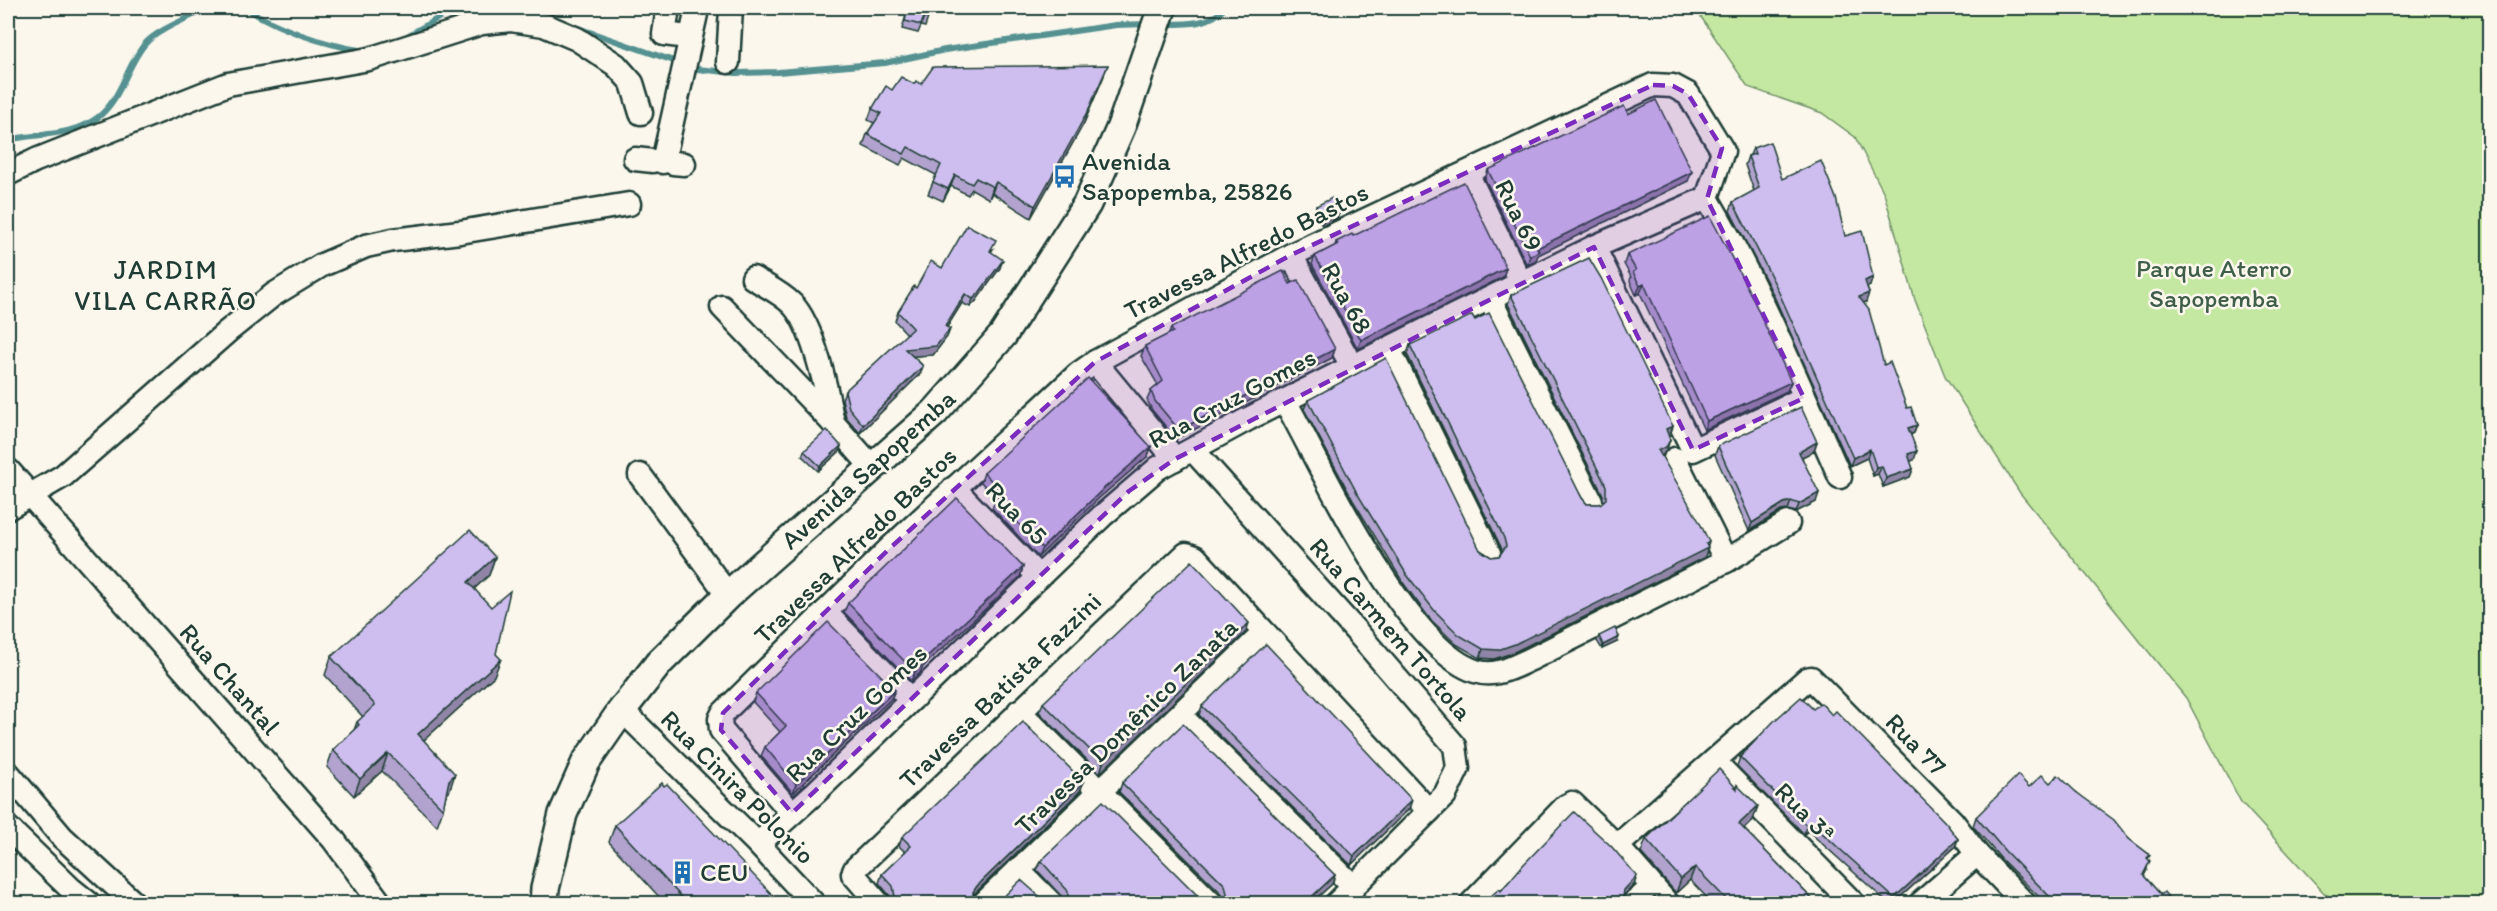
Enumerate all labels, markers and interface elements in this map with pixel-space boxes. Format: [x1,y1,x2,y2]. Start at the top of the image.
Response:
place label: Avenida Sapopemba, 25826 [1082,145,1292,207]
bus stop icon: Avenida Sapopemba, 25826 [1051,163,1077,189]
street label: Rua 69 [1488,174,1550,256]
street label: Travessa Alfredo Bastos [1119,176,1373,326]
park label: Parque Aterro Sapopemba [2136,252,2292,314]
district label: JARDIM VILA CARRÃO [74,253,258,317]
street label: Rua 68 [1314,257,1380,339]
street label: Rua Cruz Gomes [1143,340,1321,456]
street label: Avenida Sapopemba [774,382,962,556]
street label: Travessa Alfredo Bastos [747,440,963,650]
street label: Rua 65 [979,474,1055,552]
street label: Rua Carmem Tortola [1303,531,1480,727]
street label: Travessa Batista Fazzini [892,585,1108,795]
street label: Travessa Domênico Zanata [1008,611,1245,841]
street label: Rua Chantal [173,617,287,741]
street label: Rua Cruz Gomes [778,637,934,789]
street label: Rua Cinira Polonio [654,703,822,871]
street label: Rua 77 [1879,706,1953,782]
street label: Rua 3ª [1768,775,1842,849]
place label: CEU [700,856,748,888]
building icon: CEU [669,859,695,885]

